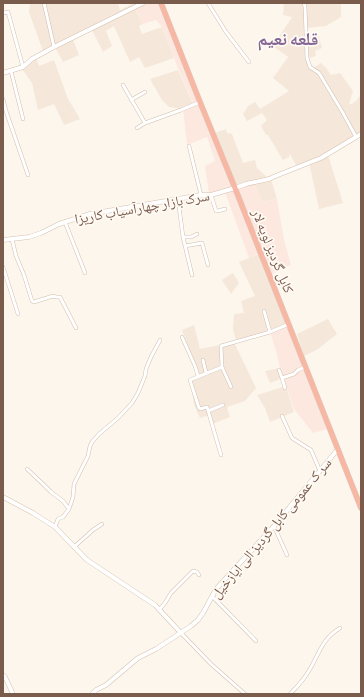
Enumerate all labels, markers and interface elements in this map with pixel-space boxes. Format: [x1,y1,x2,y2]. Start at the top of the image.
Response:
district label: قلعه نعيم [258,29,318,51]
street label: سرک بازار چهارآسیاب کاریزا [73,187,211,228]
street label: کابل گردیز لویه لار [248,206,297,296]
street label: سر ک عمومی کابل گردیز الی ایازخیل [208,455,335,602]

